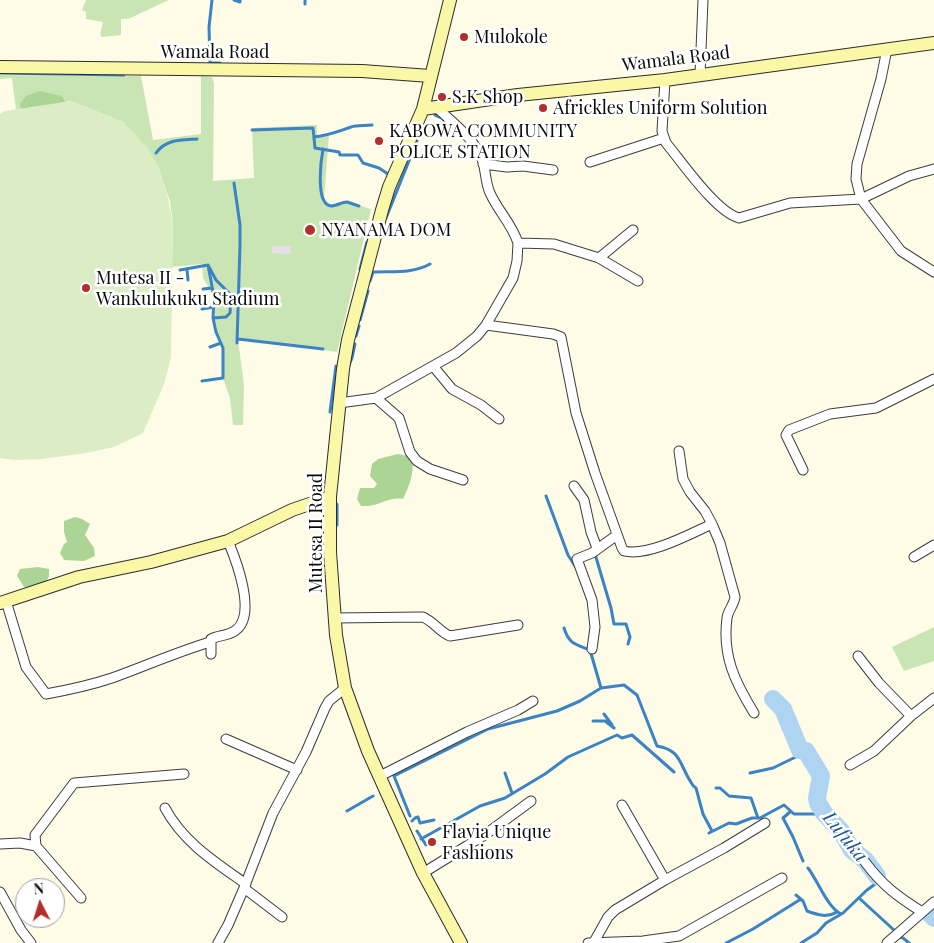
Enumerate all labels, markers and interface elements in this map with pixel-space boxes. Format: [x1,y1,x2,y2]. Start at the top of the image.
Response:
place label: Mulokole [474,26,548,48]
marker: Mulokole [458,31,470,43]
street label: Wamala Road [161,41,269,63]
street label: Wamala Road [621,42,731,76]
place label: S.K Shop [452,86,523,108]
marker: S.K Shop [436,91,448,103]
place label: Africkles Uniform Solution [553,97,768,119]
marker: Africkles Uniform Solution [537,102,549,114]
place label: KABOWA COMMUNITY POLICE STATION [389,120,577,162]
marker: KABOWA COMMUNITY POLICE STATION [373,135,385,147]
place label: NYANAMA DOM [321,219,451,241]
marker: NYANAMA DOM [303,223,317,237]
place label: Mutesa II - Wankulukuku Stadium [96,267,279,310]
marker: Mutesa II - Wankulukuku Stadium [80,282,92,294]
street label: Mutesa II Road [305,473,327,593]
water label: Lufuka [818,807,872,867]
place label: Flavia Unique Fashions [442,821,551,864]
marker: Flavia Unique Fashions [426,836,438,848]
north arrow [15,878,65,928]
text: N [33,879,45,898]

